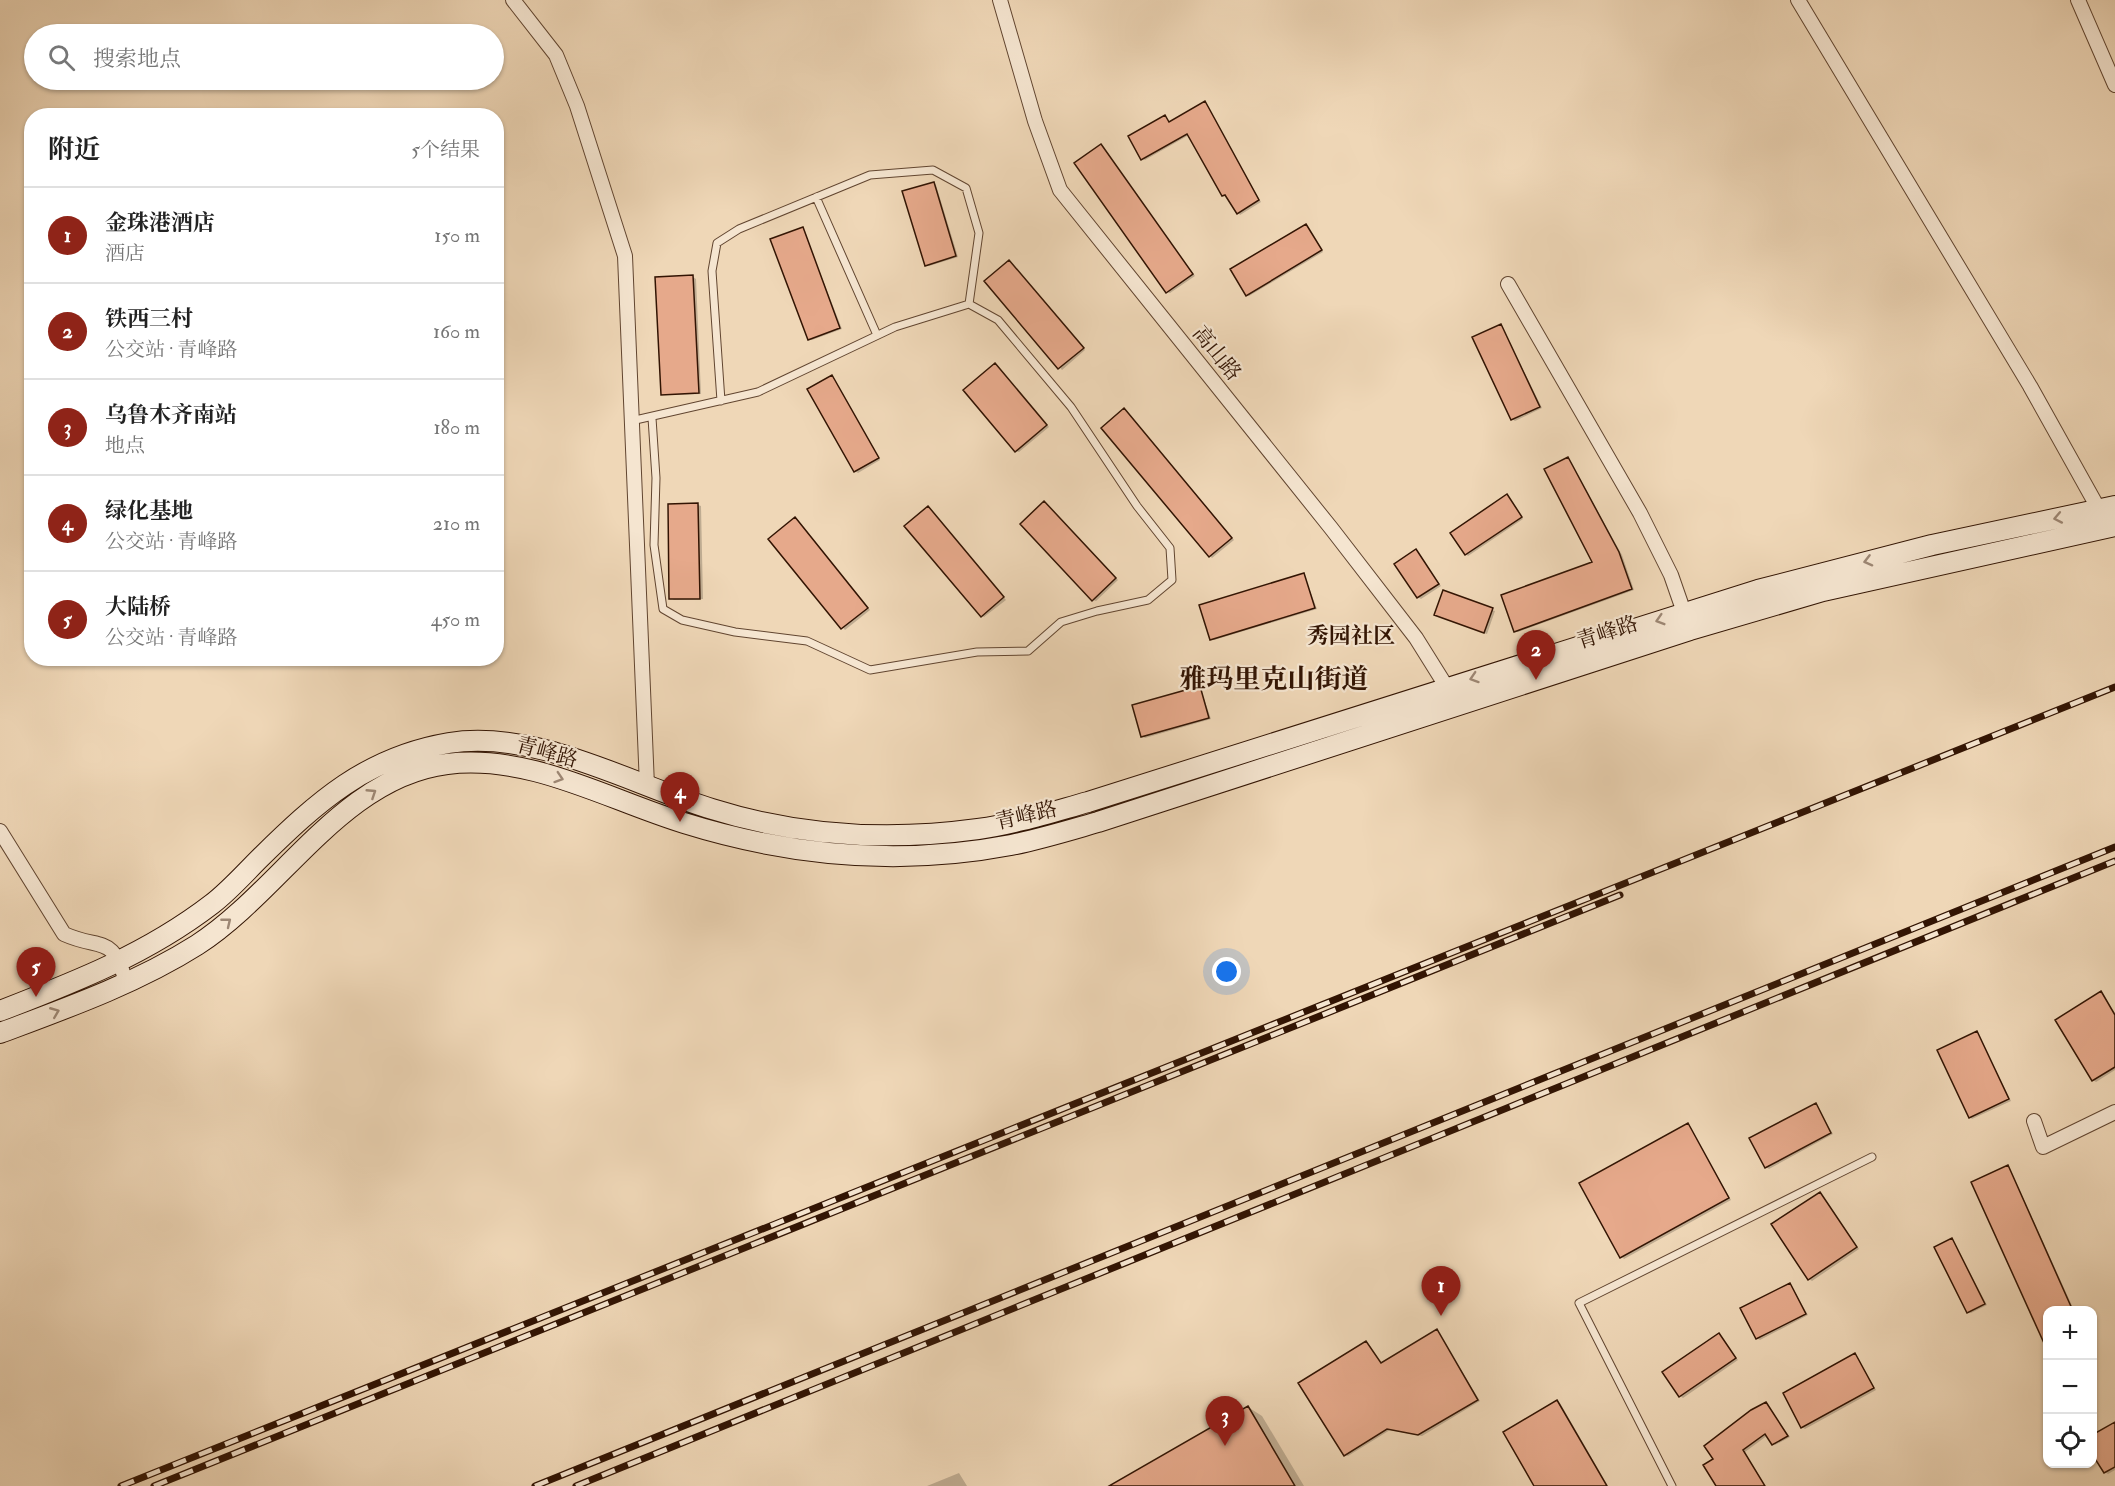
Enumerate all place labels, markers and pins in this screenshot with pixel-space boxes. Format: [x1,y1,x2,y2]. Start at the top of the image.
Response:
pin: 2 [1516,630,1556,680]
pin: 4 [660,772,700,822]
pin: 5 [16,948,56,997]
pin: 1 [1422,1266,1460,1316]
pin: 3 [1206,1396,1244,1446]

